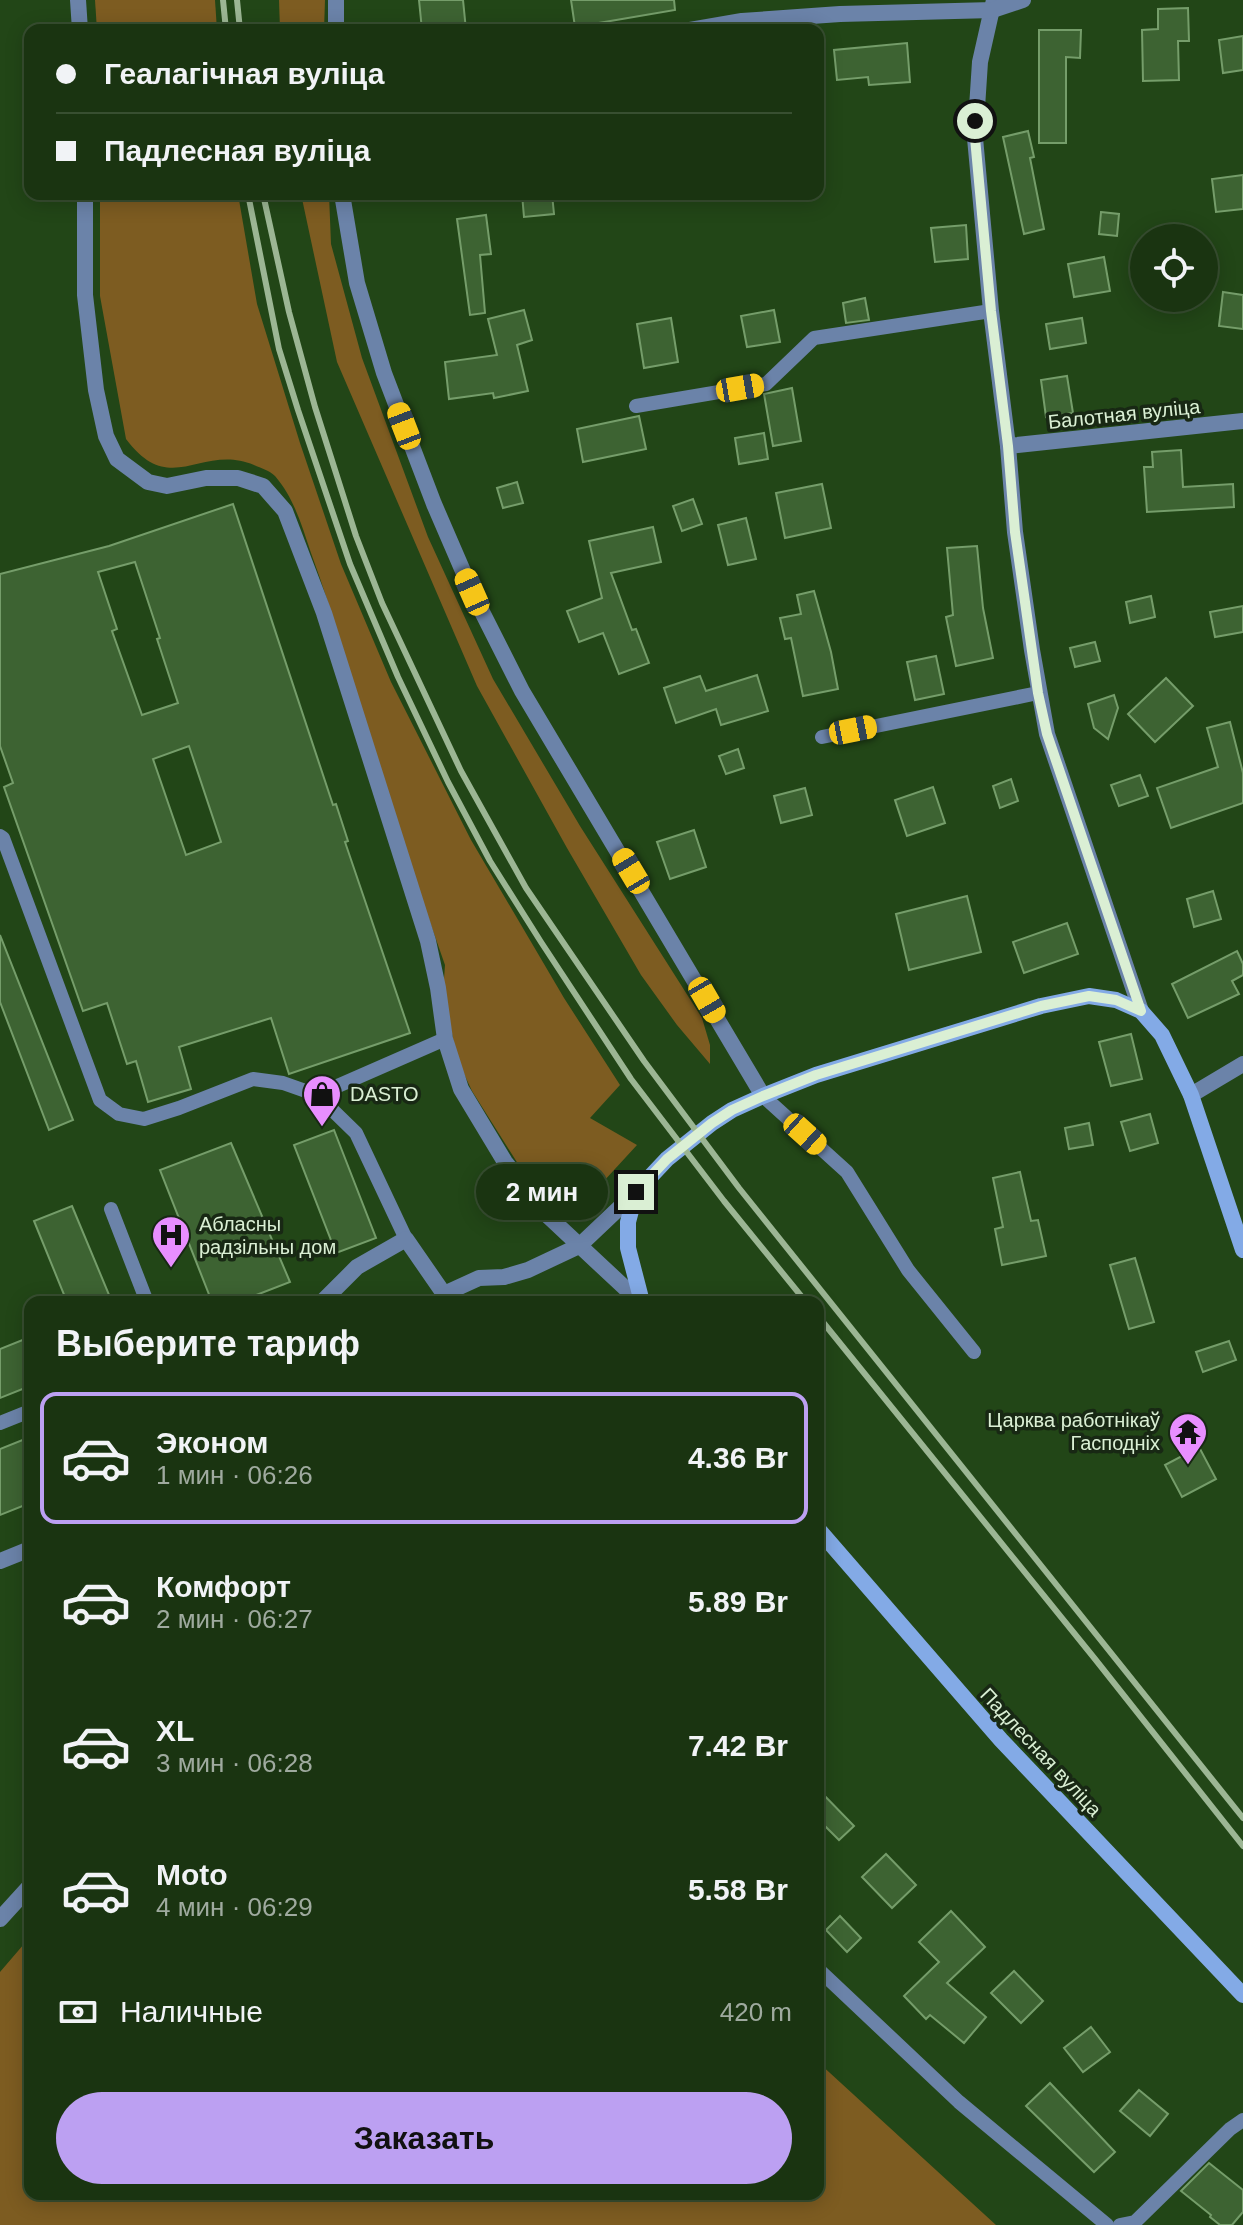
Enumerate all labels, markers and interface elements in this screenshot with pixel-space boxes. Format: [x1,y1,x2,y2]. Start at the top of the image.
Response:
text: Геалагічная вуліца [104,57,384,90]
route start [957,103,993,139]
text: Падлесная вуліца [104,134,370,167]
map controls [1130,224,1218,312]
button: locate [1130,224,1218,312]
car [714,372,766,404]
street label: Балотная вуліца [1047,395,1202,433]
car [384,399,424,453]
car [451,565,493,619]
car [827,714,879,746]
car [608,844,654,898]
car [685,973,729,1027]
shop icon: DASTO [301,1073,343,1128]
place label: DASTO [350,1083,419,1105]
car [779,1109,831,1159]
callout: 2 мин [476,1164,608,1220]
route end [618,1174,654,1210]
text: 2 мин [506,1177,578,1207]
place label: Абласны радзільны дом [199,1213,336,1258]
hospital icon: Абласны радзільны дом [150,1214,192,1269]
text: Выберите тариф [56,1323,360,1364]
place label: Царква работнікаў Гасподніх [987,1409,1160,1454]
temple icon: Царква работнікаў Гасподніх [1167,1411,1209,1466]
icon: car [60,1422,132,1494]
text: Эконом [156,1426,269,1459]
text: 4.36 Br [688,1441,788,1474]
text: 1 мин · 06:26 [156,1460,313,1490]
icon: car [60,1566,132,1638]
text: Комфорт [156,1570,291,1603]
text: 5.89 Br [688,1585,788,1618]
text: 2 мин · 06:27 [156,1604,313,1634]
street label: Падлесная вуліца [976,1683,1107,1821]
icon: car [60,1710,132,1782]
text: XL [156,1714,194,1747]
text: 7.42 Br [688,1729,788,1762]
text: 3 мин · 06:28 [156,1748,313,1778]
icon: car [60,1854,132,1926]
text: Moto [156,1858,228,1891]
text: 5.58 Br [688,1873,788,1906]
text: 4 мин · 06:29 [156,1892,313,1922]
icon: cash [56,1990,100,2034]
text: Наличные [120,1995,263,2028]
text: 420 m [720,1997,792,2027]
button: Заказать [56,2092,792,2184]

